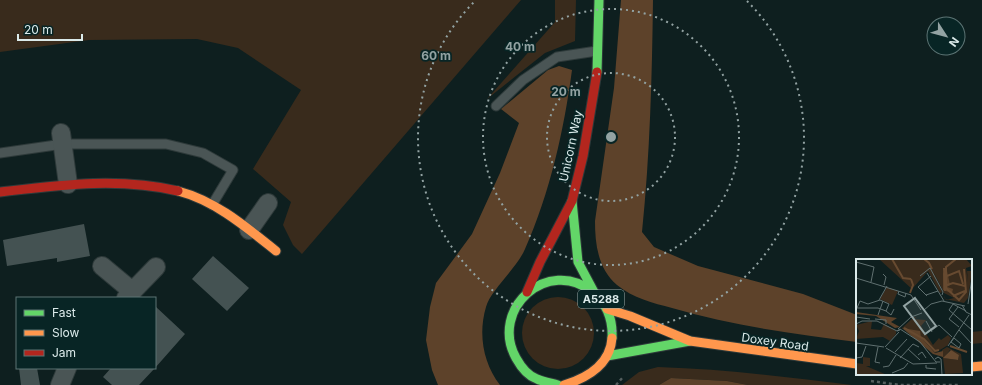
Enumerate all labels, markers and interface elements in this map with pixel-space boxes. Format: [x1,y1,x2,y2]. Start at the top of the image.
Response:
scale bar [18,16,82,42]
north arrow [926,16,966,56]
text: 20 m [24,22,53,37]
text: N [946,34,962,49]
text: 40 m [505,39,535,54]
text: 60 m [421,48,451,63]
text: 20 m [551,84,581,99]
street label: Unicorn Way [556,109,585,183]
centre of rings [604,130,618,144]
inset map [856,259,972,375]
road number: A5288 [578,290,624,308]
legend [16,297,156,369]
text: Fast [52,305,76,320]
text: Slow [52,325,80,340]
street label: Doxey Road [741,329,810,354]
text: Jam [52,345,76,360]

